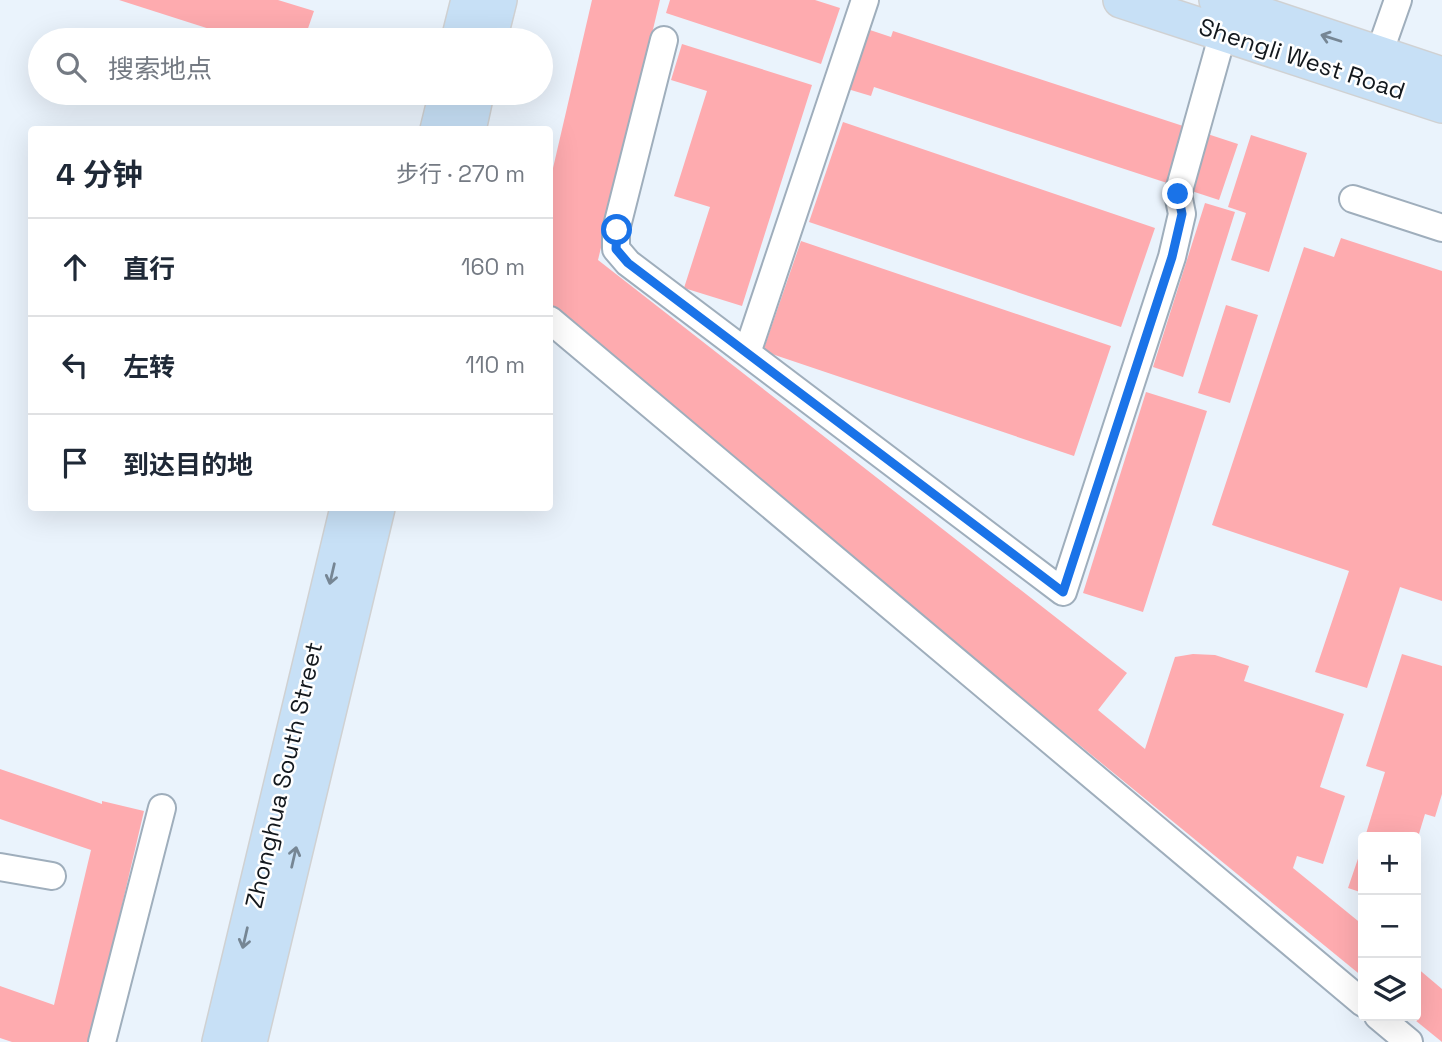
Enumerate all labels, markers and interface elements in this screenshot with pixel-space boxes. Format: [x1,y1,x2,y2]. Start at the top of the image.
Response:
street label: Shengli West Road [1195,11,1409,106]
search box [28,28,553,105]
one-way arrow [1320,31,1342,43]
icon: search [52,48,90,86]
text: 搜索地点 [108,52,212,86]
text: 4 分钟 [56,155,143,194]
text: 步行 · 270 m [396,159,525,189]
route end [1162,178,1193,209]
route start [601,214,632,245]
icon: ahead [56,248,94,286]
text: 直行 [123,252,175,286]
text: 160 m [461,252,525,282]
icon: left [56,346,94,384]
text: 左转 [123,350,175,384]
text: 110 m [465,350,525,380]
icon: arrive [56,444,94,482]
text: 到达目的地 [123,448,253,482]
one-way arrow [325,562,338,585]
street label: Zhonghua South Street [238,639,329,911]
map controls [1358,832,1421,1021]
button: + [1358,832,1421,895]
one-way arrow [288,846,301,868]
button: − [1358,895,1421,958]
one-way arrow [238,926,251,949]
button: layers [1358,958,1421,1021]

